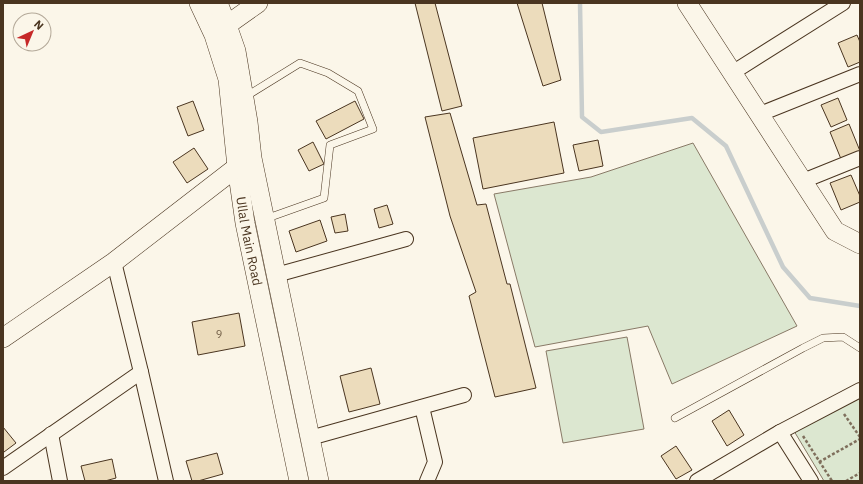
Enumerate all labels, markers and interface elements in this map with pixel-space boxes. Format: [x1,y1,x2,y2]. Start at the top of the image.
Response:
north arrow [12,12,52,52]
text: N [31,17,47,33]
street label: Ullal Main Road [232,195,266,287]
house number: 9 [216,327,222,341]

